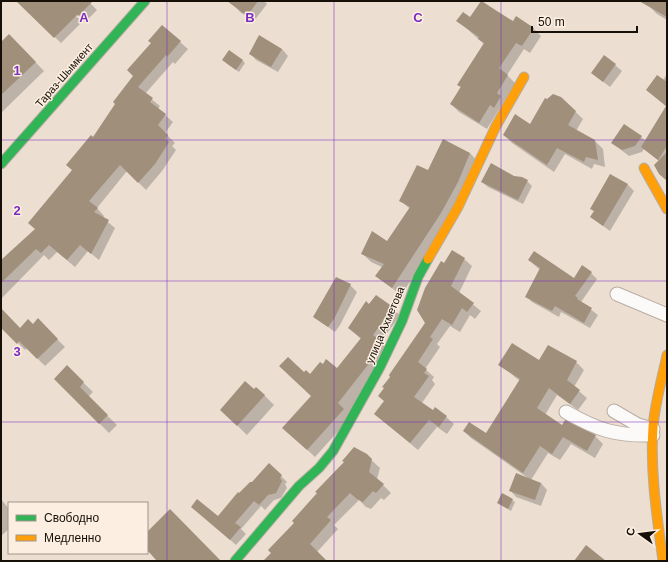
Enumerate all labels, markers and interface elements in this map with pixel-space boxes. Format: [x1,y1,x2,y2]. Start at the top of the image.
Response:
scale bar [532,8,637,34]
text: A [79,10,89,25]
text: B [245,10,255,25]
text: C [413,10,423,25]
text: 50 m [538,15,565,29]
street label: Тараз-Шымкент [33,41,95,109]
text: 1 [13,63,21,78]
text: 2 [13,203,21,218]
street label: улица Ахметова [363,284,407,365]
text: 3 [13,344,21,359]
legend [8,502,148,554]
text: Свободно [44,511,99,525]
north arrow [620,514,660,554]
text: С [624,526,637,537]
text: Медленно [44,531,101,545]

